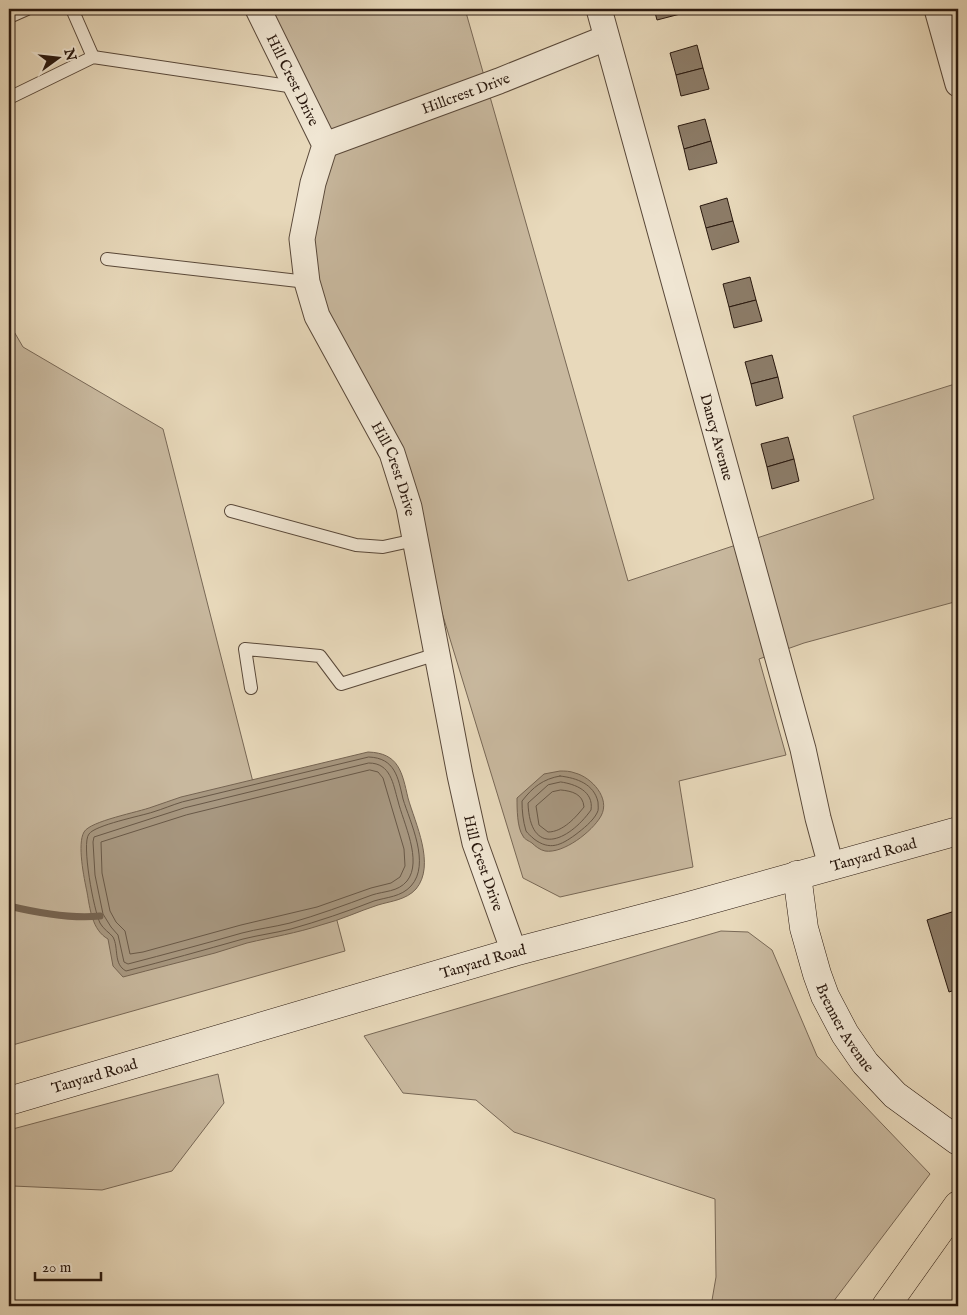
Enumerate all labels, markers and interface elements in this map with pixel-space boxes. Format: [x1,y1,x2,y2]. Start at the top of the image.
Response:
street label: Hill Crest Drive [262,31,324,129]
north arrow [32,32,82,82]
text: N [59,46,80,63]
street label: Hillcrest Drive [419,68,513,118]
street label: Dancy Avenue [696,391,738,483]
street label: Hill Crest Drive [367,418,420,518]
street label: Hill Crest Drive [460,813,508,914]
street label: Tanyard Road [828,833,920,876]
street label: Tanyard Road [438,940,529,983]
street label: Brenner Avenue [812,981,878,1076]
street label: Tanyard Road [49,1054,141,1097]
scale bar [35,1250,101,1282]
text: 20 m [42,1258,72,1277]

